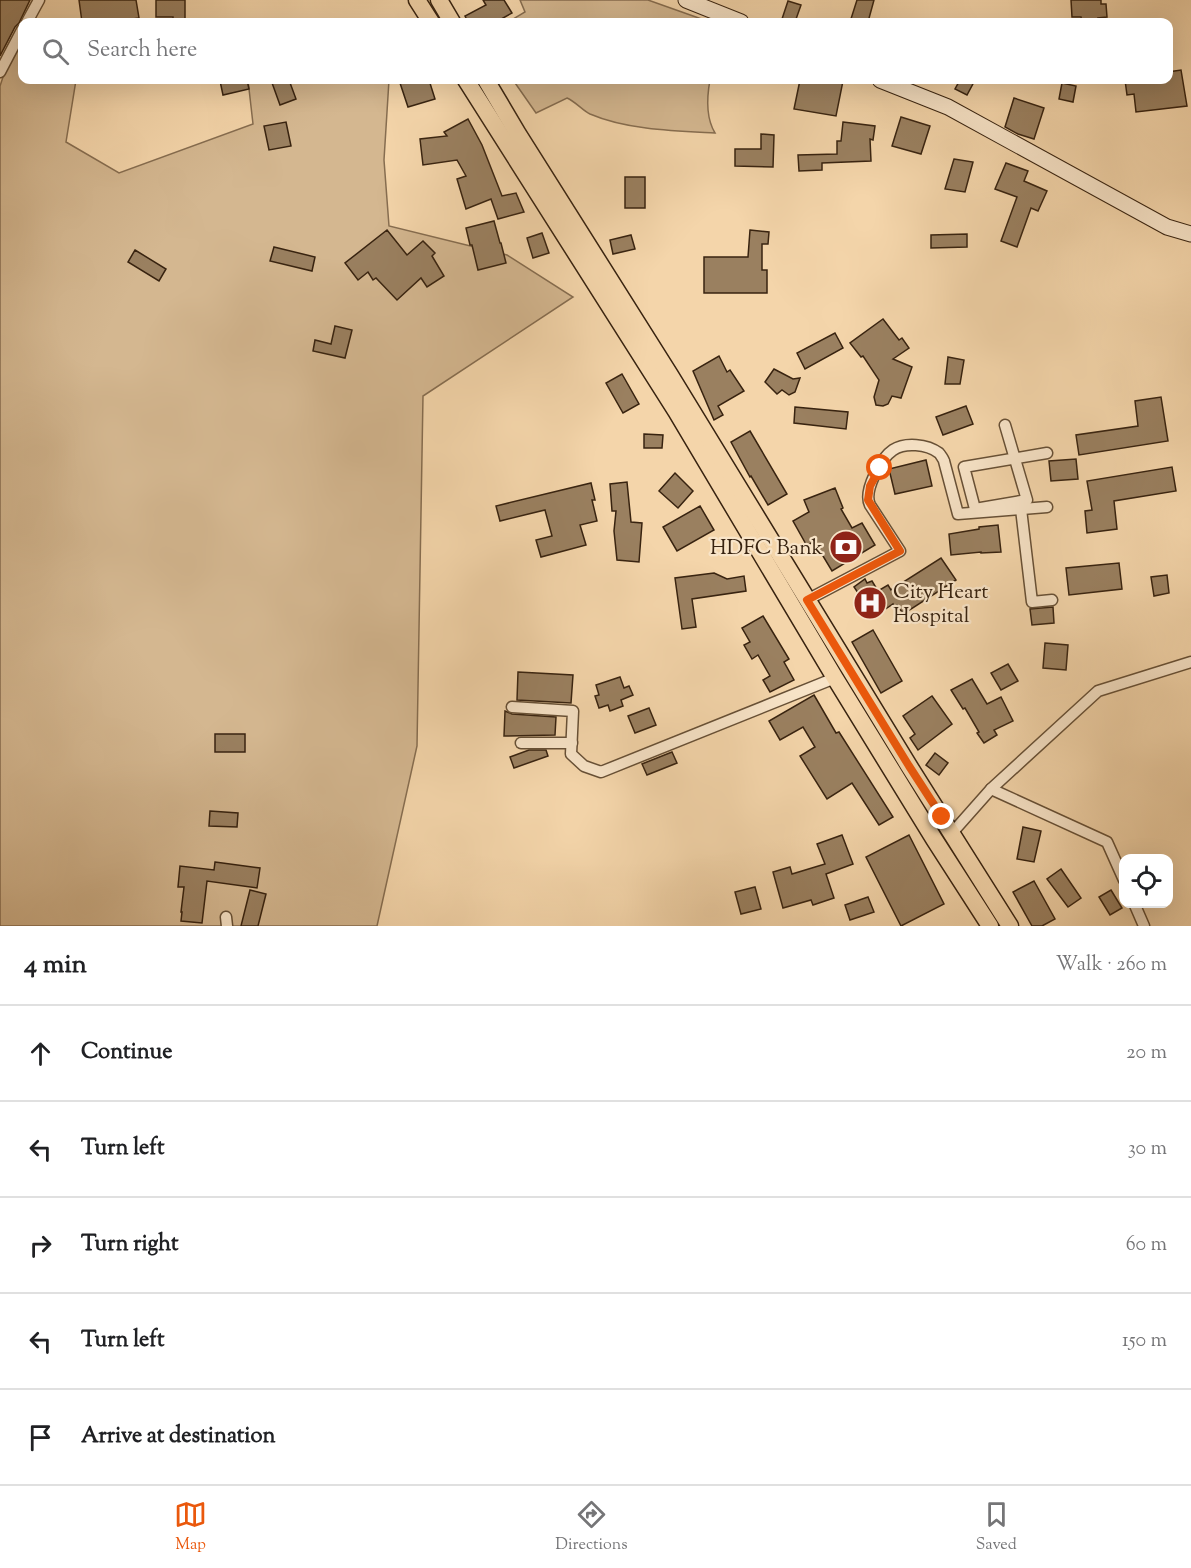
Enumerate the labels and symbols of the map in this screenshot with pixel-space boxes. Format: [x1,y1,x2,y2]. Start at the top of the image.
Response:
route start [866,454,892,480]
bank icon: HDFC Bank [828,529,864,565]
place label: HDFC Bank [710,534,824,564]
place label: City Heart Hospital [893,578,988,632]
hospital icon: City Heart Hospital [852,585,888,621]
route end [928,803,954,829]

